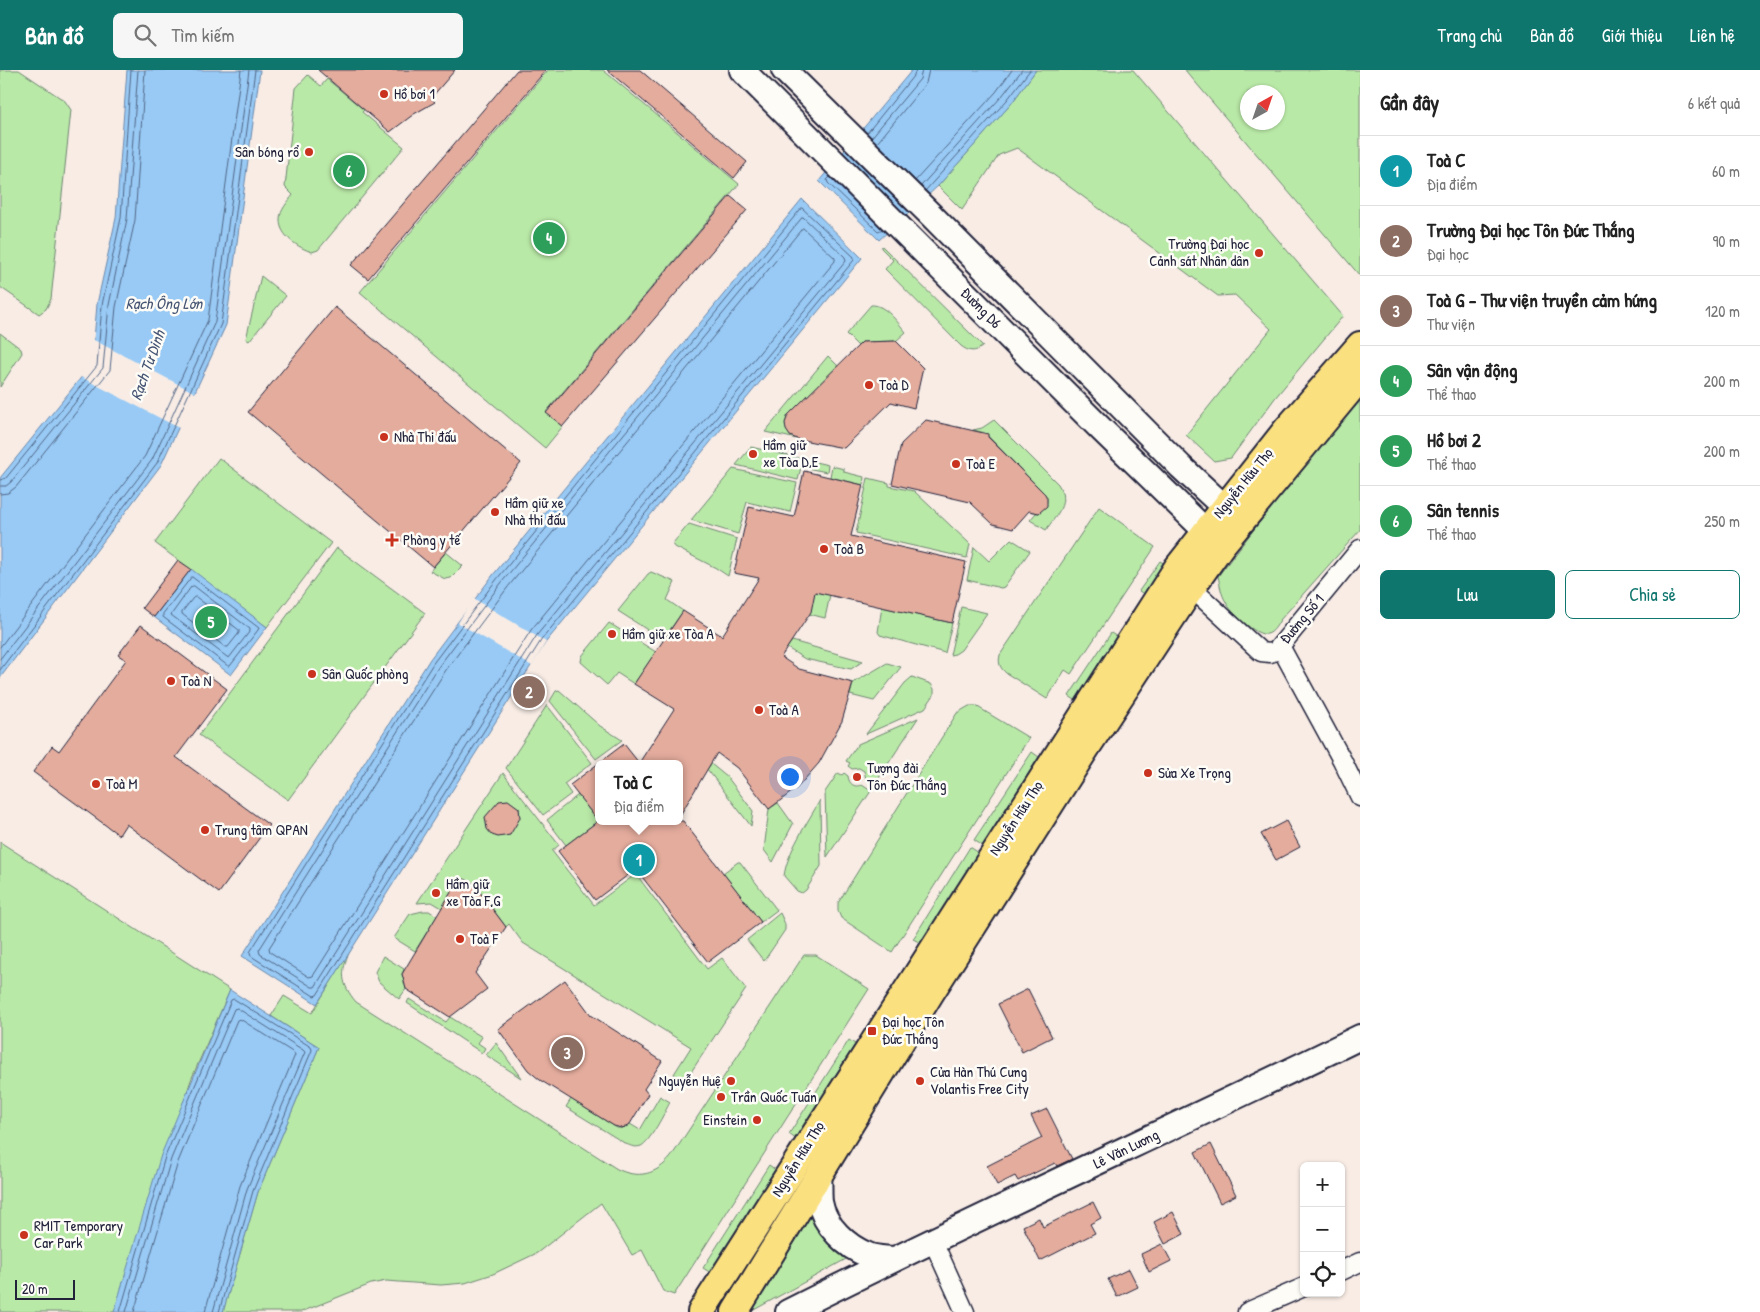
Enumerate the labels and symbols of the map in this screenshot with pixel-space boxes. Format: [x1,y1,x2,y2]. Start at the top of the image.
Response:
place label: Hồ bơi 1 [394,83,435,104]
north arrow [1240,85,1285,130]
marker: Hồ bơi 1 [378,88,390,100]
place label: Sân bóng rổ [235,141,299,162]
marker: Sân bóng rổ [303,146,315,158]
pin: 6 [333,152,365,190]
pin: 4 [533,219,565,257]
place label: Trường Đại học Cảnh sát Nhân dân [1149,233,1249,271]
marker: Trường Đại học Cảnh sát Nhân dân [1253,247,1265,259]
street label: Đường D6 [956,282,1007,333]
water label: Rạch Ông Lớn [126,292,204,314]
water label: Rạch Tư Dinh [124,326,170,403]
place label: Toà D [879,374,909,395]
marker: Toà D [863,379,875,391]
place label: Nhà Thi đấu [394,426,456,447]
marker: Nhà Thi đấu [378,431,390,443]
place label: Hầm giữ xe Tòa D,E [763,434,819,472]
street label: Nguyễn Hữu Thọ [1208,443,1278,522]
marker: Hầm giữ xe Tòa D,E [747,448,759,460]
place label: Toà E [966,453,995,474]
marker: Toà E [950,458,962,470]
place label: Hầm giữ xe Nhà thi đấu [505,492,566,530]
marker: Hầm giữ xe Nhà thi đấu [489,506,501,518]
place label: Phòng y tế [403,529,461,550]
marker: Phòng y tế [385,533,399,547]
place label: Toà B [834,538,864,559]
marker: Toà B [818,543,830,555]
street label: Đường Số 1 [1275,589,1329,648]
pin: 5 [195,603,227,641]
place label: Hầm giữ xe Tòa A [622,623,715,644]
marker: Hầm giữ xe Tòa A [606,628,618,640]
place label: Sân Quốc phòng [322,663,409,684]
marker: Sân Quốc phòng [306,668,318,680]
place label: Toà N [181,670,211,691]
pin: 2 [513,673,545,711]
marker: Toà N [165,675,177,687]
place label: Toà A [769,699,799,720]
marker: Toà A [753,704,765,716]
place label: Tượng đài Tôn Đức Thắng [867,757,947,795]
place label: Sửa Xe Trọng [1158,762,1231,783]
your location [777,764,803,790]
marker: Sửa Xe Trọng [1142,767,1154,779]
marker: Tượng đài Tôn Đức Thắng [851,771,863,783]
place label: Toà M [106,773,137,794]
street label: Nguyễn Hữu Thọ [984,776,1048,859]
marker: Toà M [90,778,102,790]
place label: Trung tâm QPAN [215,819,308,840]
marker: Trung tâm QPAN [199,824,211,836]
pin: 1 [623,841,655,879]
place label: Hầm giữ xe Tòa F,G [446,873,501,911]
marker: Hầm giữ xe Tòa F,G [430,887,442,899]
place label: Toà F [470,928,498,949]
marker: Toà F [454,933,466,945]
place label: Đại học Tôn Đức Thắng [882,1011,945,1049]
marker: Đại học Tôn Đức Thắng [866,1025,878,1037]
pin: 3 [551,1034,583,1072]
place label: Cửa Hàn Thú Cưng Volantis Free City [930,1061,1029,1099]
place label: Nguyễn Huệ [659,1070,721,1091]
marker: Nguyễn Huệ [725,1075,737,1087]
marker: Cửa Hàn Thú Cưng Volantis Free City [914,1075,926,1087]
place label: Trần Quốc Tuấn [731,1086,817,1107]
marker: Trần Quốc Tuấn [715,1091,727,1103]
place label: Einstein [703,1109,747,1130]
marker: Einstein [751,1114,763,1126]
street label: Nguyễn Hữu Thọ [766,1117,829,1200]
street label: Lê Văn Lương [1089,1123,1162,1173]
place label: RMIT Temporary Car Park [34,1215,123,1253]
marker: RMIT Temporary Car Park [18,1229,30,1241]
scale bar [15,1277,75,1300]

